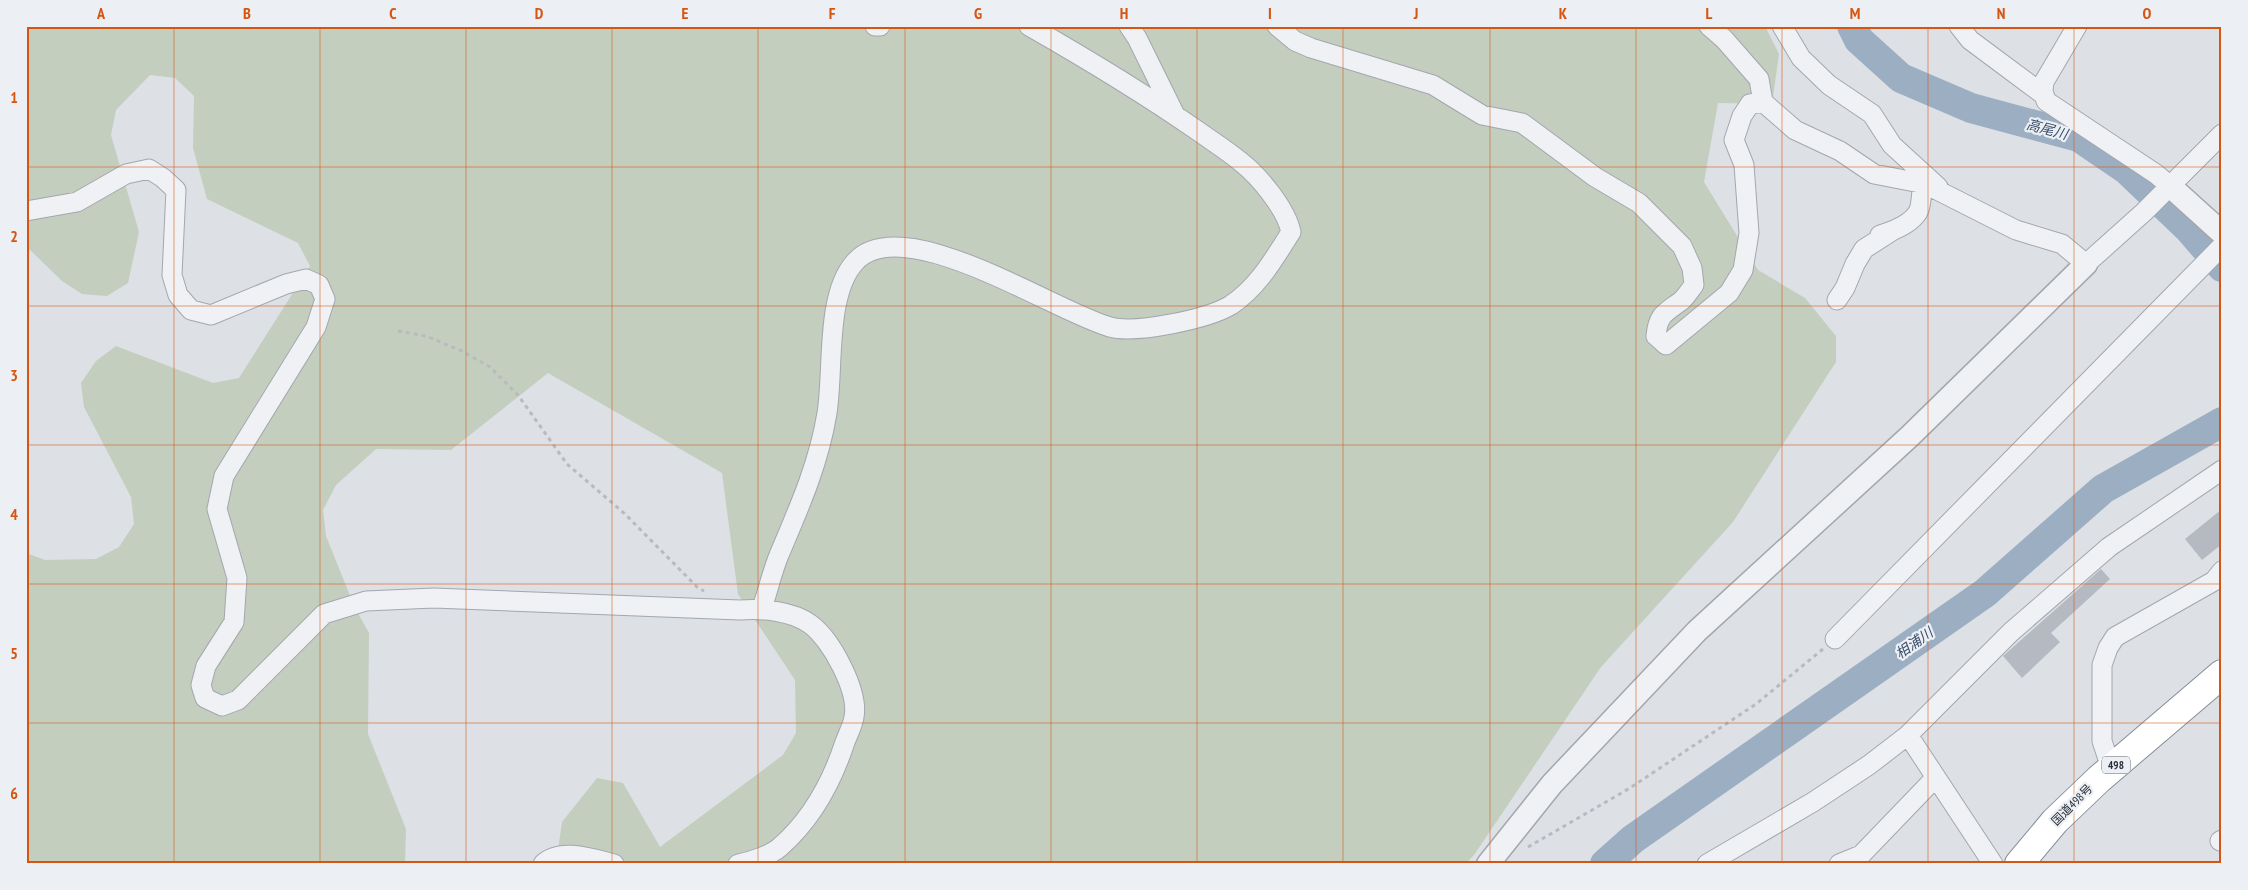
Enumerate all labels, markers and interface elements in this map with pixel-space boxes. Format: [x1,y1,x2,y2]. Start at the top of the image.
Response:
text: A [96,3,106,23]
text: B [243,3,251,23]
text: C [389,3,397,23]
text: D [535,3,544,23]
text: E [682,3,689,23]
text: F [829,3,836,23]
text: G [974,3,982,23]
text: H [1120,3,1128,23]
text: I [1268,3,1272,23]
text: J [1413,3,1418,23]
text: K [1559,3,1568,23]
text: L [1706,3,1713,23]
text: M [1850,3,1860,23]
text: N [1997,3,2005,23]
text: O [2143,3,2152,23]
text: 1 [10,87,18,107]
water label: 高尾川 [2024,115,2072,144]
text: 2 [10,226,18,246]
text: 3 [10,365,18,385]
text: 4 [10,504,18,524]
water label: 相浦川 [1892,622,1938,662]
text: 5 [10,643,18,663]
road number: 498 [2102,756,2130,774]
street label: 国道498号 [2048,781,2095,828]
text: 6 [10,783,18,803]

